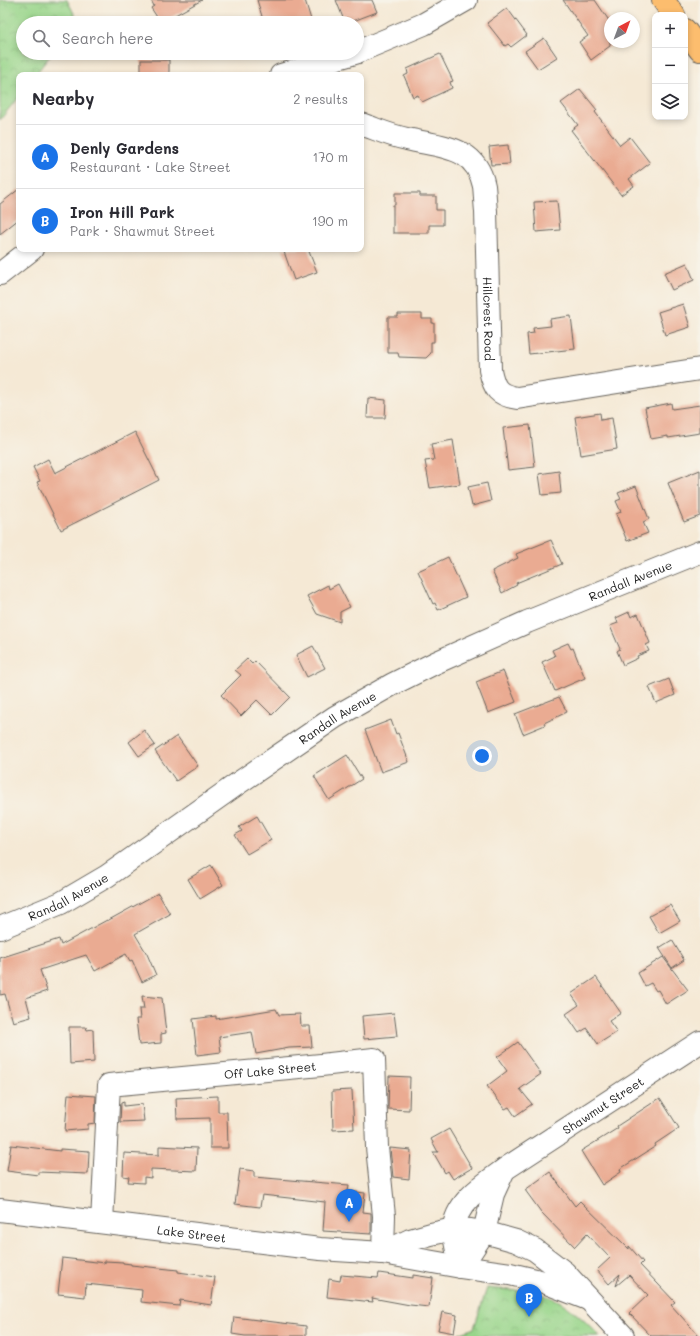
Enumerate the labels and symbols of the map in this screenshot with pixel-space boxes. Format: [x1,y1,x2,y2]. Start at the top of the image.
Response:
north arrow [604,12,640,48]
street label: Hillcrest Road [480,277,498,361]
street label: Randall Avenue [586,556,674,604]
street label: Randall Avenue [295,687,379,748]
your location [472,746,492,766]
street label: Randall Avenue [25,869,111,924]
street label: Off Lake Street [223,1057,317,1082]
street label: Shawmut Street [559,1073,647,1138]
pin: A [336,1189,362,1222]
street label: Lake Street [156,1221,227,1246]
pin: B [516,1284,542,1317]

